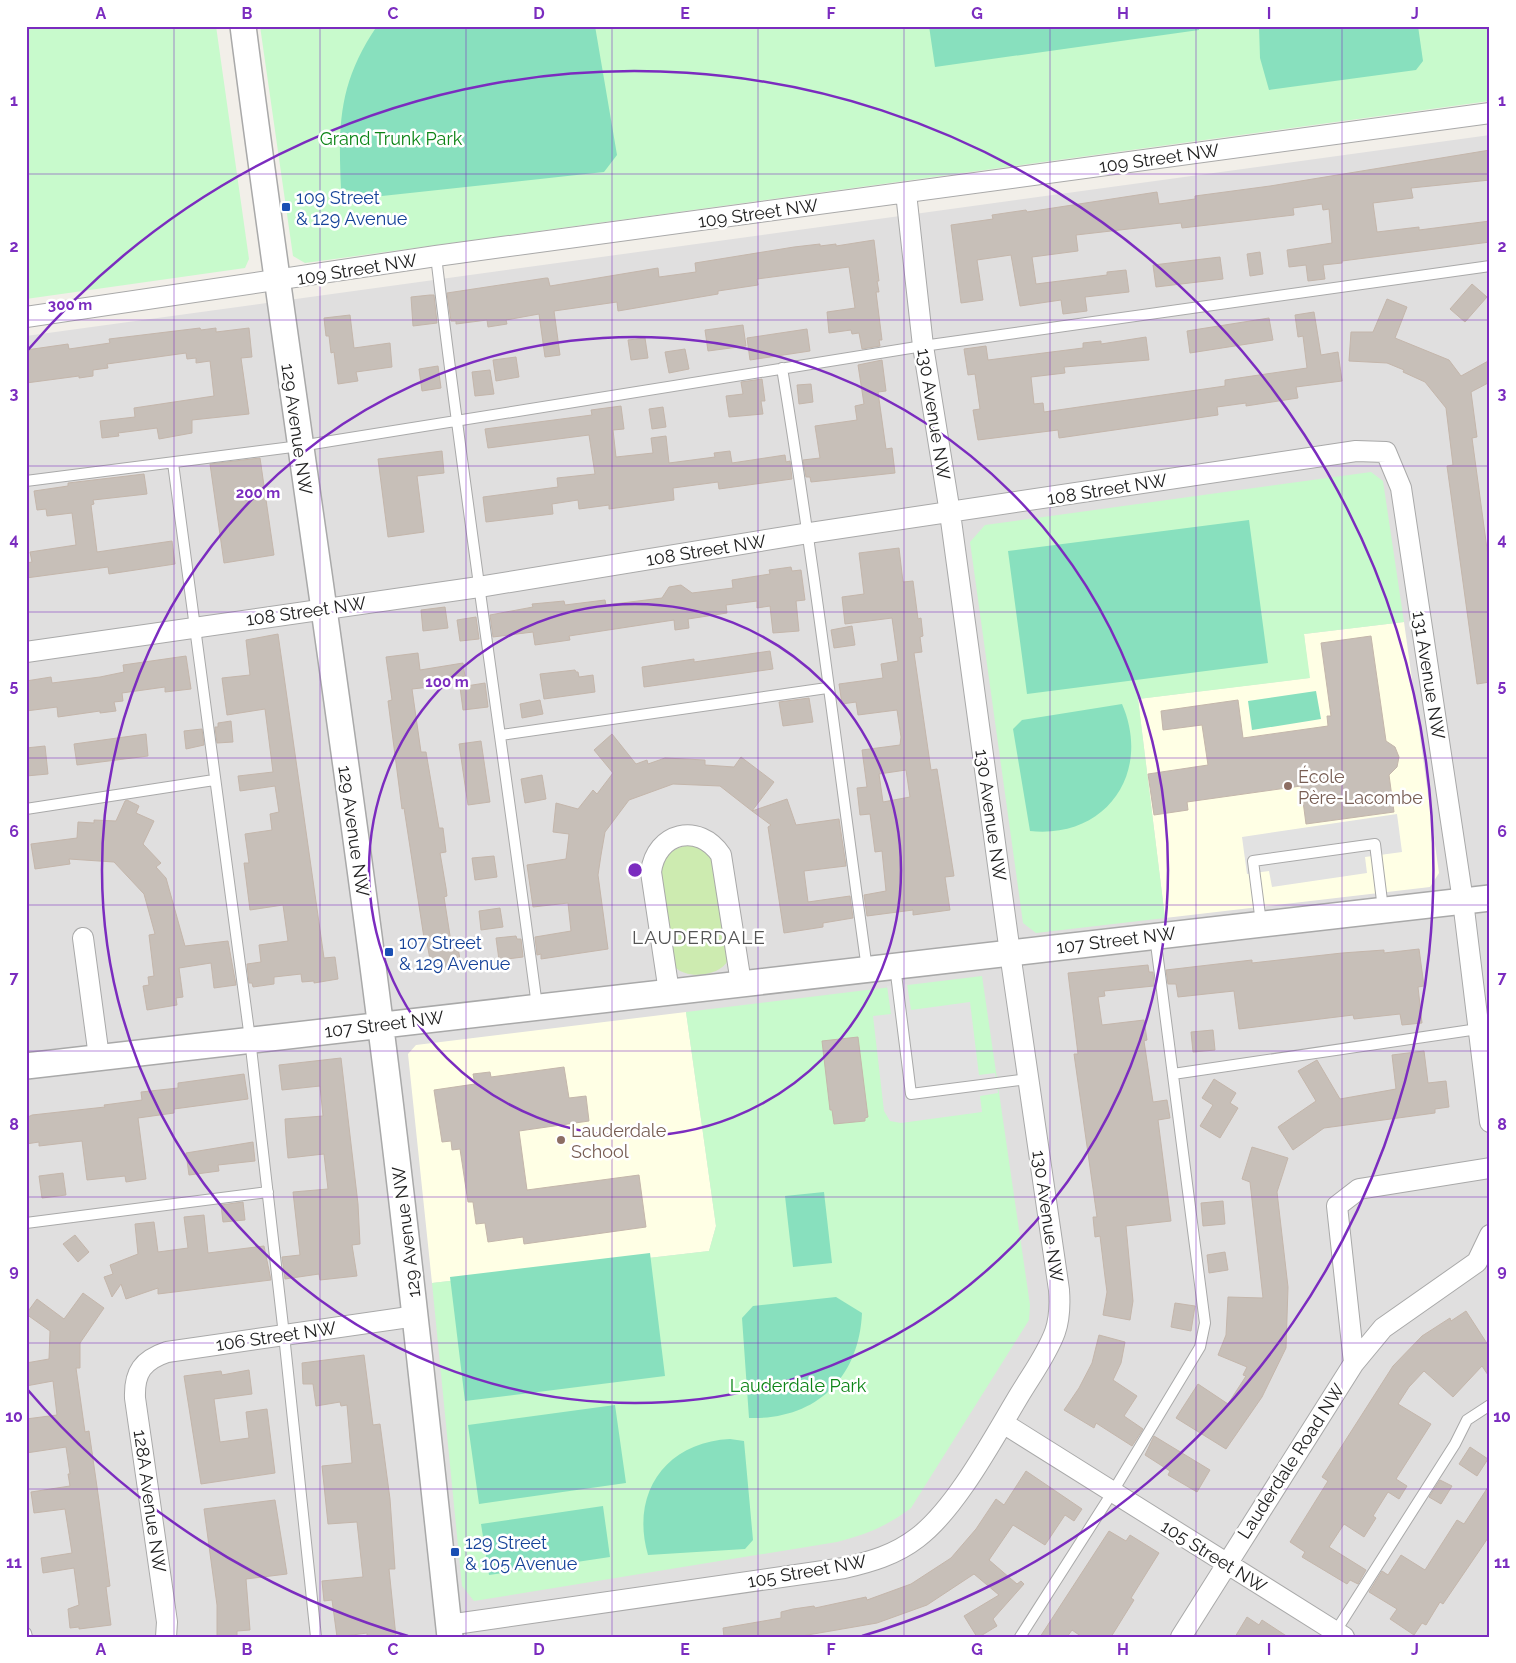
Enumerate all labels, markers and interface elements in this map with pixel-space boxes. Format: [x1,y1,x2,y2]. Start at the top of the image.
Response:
text: A [96,4,107,23]
text: B [242,4,253,23]
text: C [388,4,399,23]
text: D [533,4,545,23]
text: E [680,4,690,23]
text: F [826,4,836,23]
text: G [971,4,983,23]
text: H [1117,4,1129,23]
text: I [1267,4,1271,23]
text: J [1411,4,1419,23]
text: 1 [10,91,18,110]
text: 1 [1498,91,1506,110]
park label: Grand Trunk Park [320,128,463,149]
street label: 109 Street NW [1098,139,1221,177]
place label: 109 Street & 129 Avenue [296,187,408,229]
street label: 109 Street NW [697,194,820,232]
marker: 109 Street & 129 Avenue [280,201,292,213]
text: 2 [9,237,19,256]
text: 2 [1497,237,1507,256]
street label: 109 Street NW [296,249,419,289]
text: 300 m [48,296,92,314]
street label: 130 Avenue NW [913,347,955,481]
street label: 129 Avenue NW [277,362,317,496]
text: 3 [10,384,19,403]
text: 3 [1498,384,1507,403]
street label: 108 Street NW [1046,469,1169,509]
text: 200 m [236,484,280,502]
text: 4 [9,530,19,549]
street label: 108 Street NW [645,530,768,570]
text: 4 [1497,530,1507,549]
street label: 108 Street NW [245,592,368,630]
street label: 131 Avenue NW [1408,609,1450,741]
text: 100 m [425,673,469,691]
text: 5 [10,676,19,695]
text: 5 [1498,676,1507,695]
street label: 130 Avenue NW [971,748,1011,882]
street label: 129 Avenue NW [334,764,374,898]
place label: École Père-Lacombe [1298,765,1423,808]
marker: École Père-Lacombe [1282,780,1294,792]
text: 6 [9,822,19,841]
text: 6 [1497,822,1507,841]
centre of rings [626,861,644,879]
street label: 107 Street NW [1055,922,1177,958]
district label: LAUDERDALE [632,926,766,948]
place label: 107 Street & 129 Avenue [399,932,511,974]
marker: 107 Street & 129 Avenue [383,946,395,958]
text: 7 [10,968,19,987]
text: 7 [1498,968,1507,987]
street label: 107 Street NW [323,1006,445,1042]
text: 8 [9,1115,19,1134]
text: 8 [1497,1115,1507,1134]
place label: Lauderdale School [571,1120,667,1162]
marker: Lauderdale School [555,1134,567,1146]
street label: 130 Avenue NW [1028,1149,1068,1283]
street label: 129 Avenue NW [388,1165,424,1299]
text: 9 [9,1261,19,1280]
text: 9 [1497,1261,1507,1280]
street label: 106 Street NW [214,1317,338,1355]
park label: Lauderdale Park [730,1375,867,1396]
street label: Lauderdale Road NW [1233,1380,1349,1542]
text: 10 [5,1407,23,1426]
text: 10 [1493,1407,1511,1426]
street label: 128A Avenue NW [130,1428,170,1574]
street label: 105 Street NW [1157,1515,1271,1597]
place label: 129 Street & 105 Avenue [465,1532,578,1574]
marker: 129 Street & 105 Avenue [449,1546,461,1558]
street label: 105 Street NW [746,1550,868,1592]
text: 11 [6,1553,22,1572]
text: 11 [1494,1553,1510,1572]
text: A [96,1640,107,1659]
text: B [242,1640,253,1659]
text: C [388,1640,399,1659]
text: D [533,1640,545,1659]
text: E [680,1640,690,1659]
text: F [826,1640,836,1659]
text: G [971,1640,983,1659]
text: H [1117,1640,1129,1659]
text: I [1267,1640,1271,1659]
text: J [1411,1640,1419,1659]

